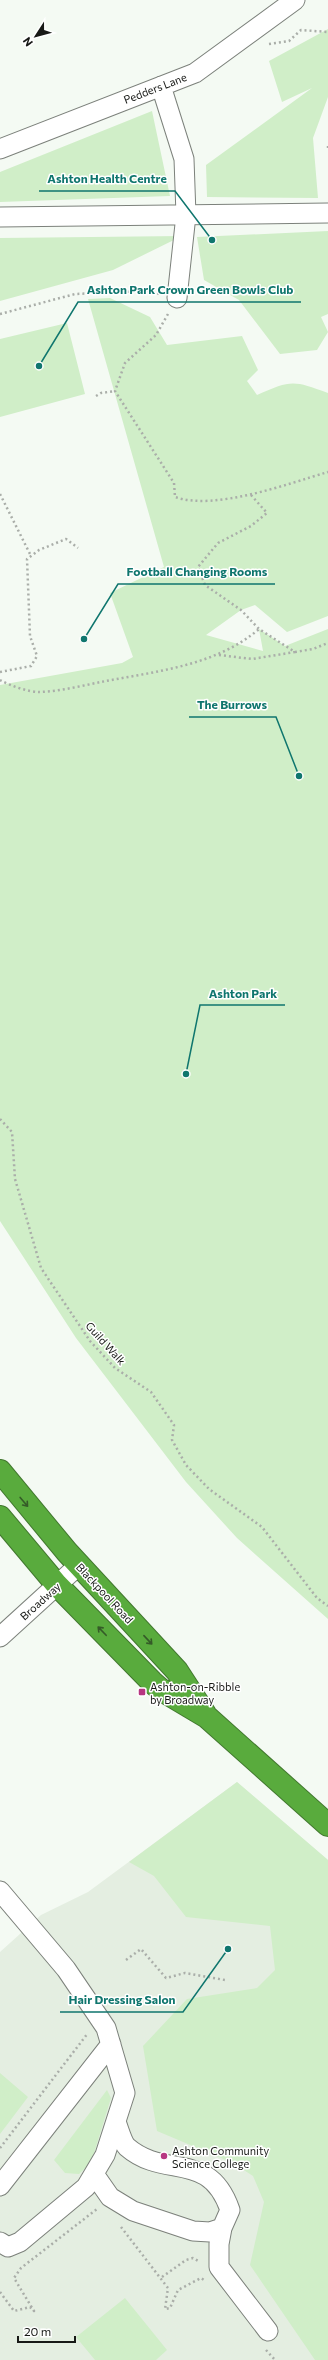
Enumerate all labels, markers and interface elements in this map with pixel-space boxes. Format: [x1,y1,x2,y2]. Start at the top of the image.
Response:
north arrow [16,16,56,56]
text: N [20,35,35,49]
street label: Pedders Lane [122,70,189,106]
callout: Ashton Health Centre [39,167,175,191]
text: Ashton Health Centre [47,171,167,185]
callout: Ashton Park Crown Green Bowls Club [78,278,301,302]
text: Ashton Park Crown Green Bowls Club [87,282,293,296]
callout: Football Changing Rooms [118,560,275,584]
text: Football Changing Rooms [127,564,268,578]
callout: The Burrows [189,693,276,717]
text: The Burrows [197,697,268,711]
callout: Ashton Park [200,981,285,1005]
text: Ashton Park [209,986,277,1000]
street label: Guild Walk [83,1319,129,1367]
one-way arrow [20,1497,29,1507]
street label: Blackpool Road [74,1560,136,1626]
street label: Broadway [17,1579,63,1623]
one-way arrow [98,1626,107,1636]
one-way arrow [144,1635,153,1646]
place label: Ashton-on-Ribble by Broadway [150,1680,240,1706]
marker: Ashton-on-Ribble by Broadway [137,1687,147,1697]
callout: Hair Dressing Salon [60,1988,183,2012]
text: Hair Dressing Salon [68,1992,176,2006]
place label: Ashton Community Science College [172,2144,269,2170]
marker: Ashton Community Science College [159,2151,169,2161]
scale bar [18,2318,75,2344]
text: 20 m [24,2324,51,2338]

